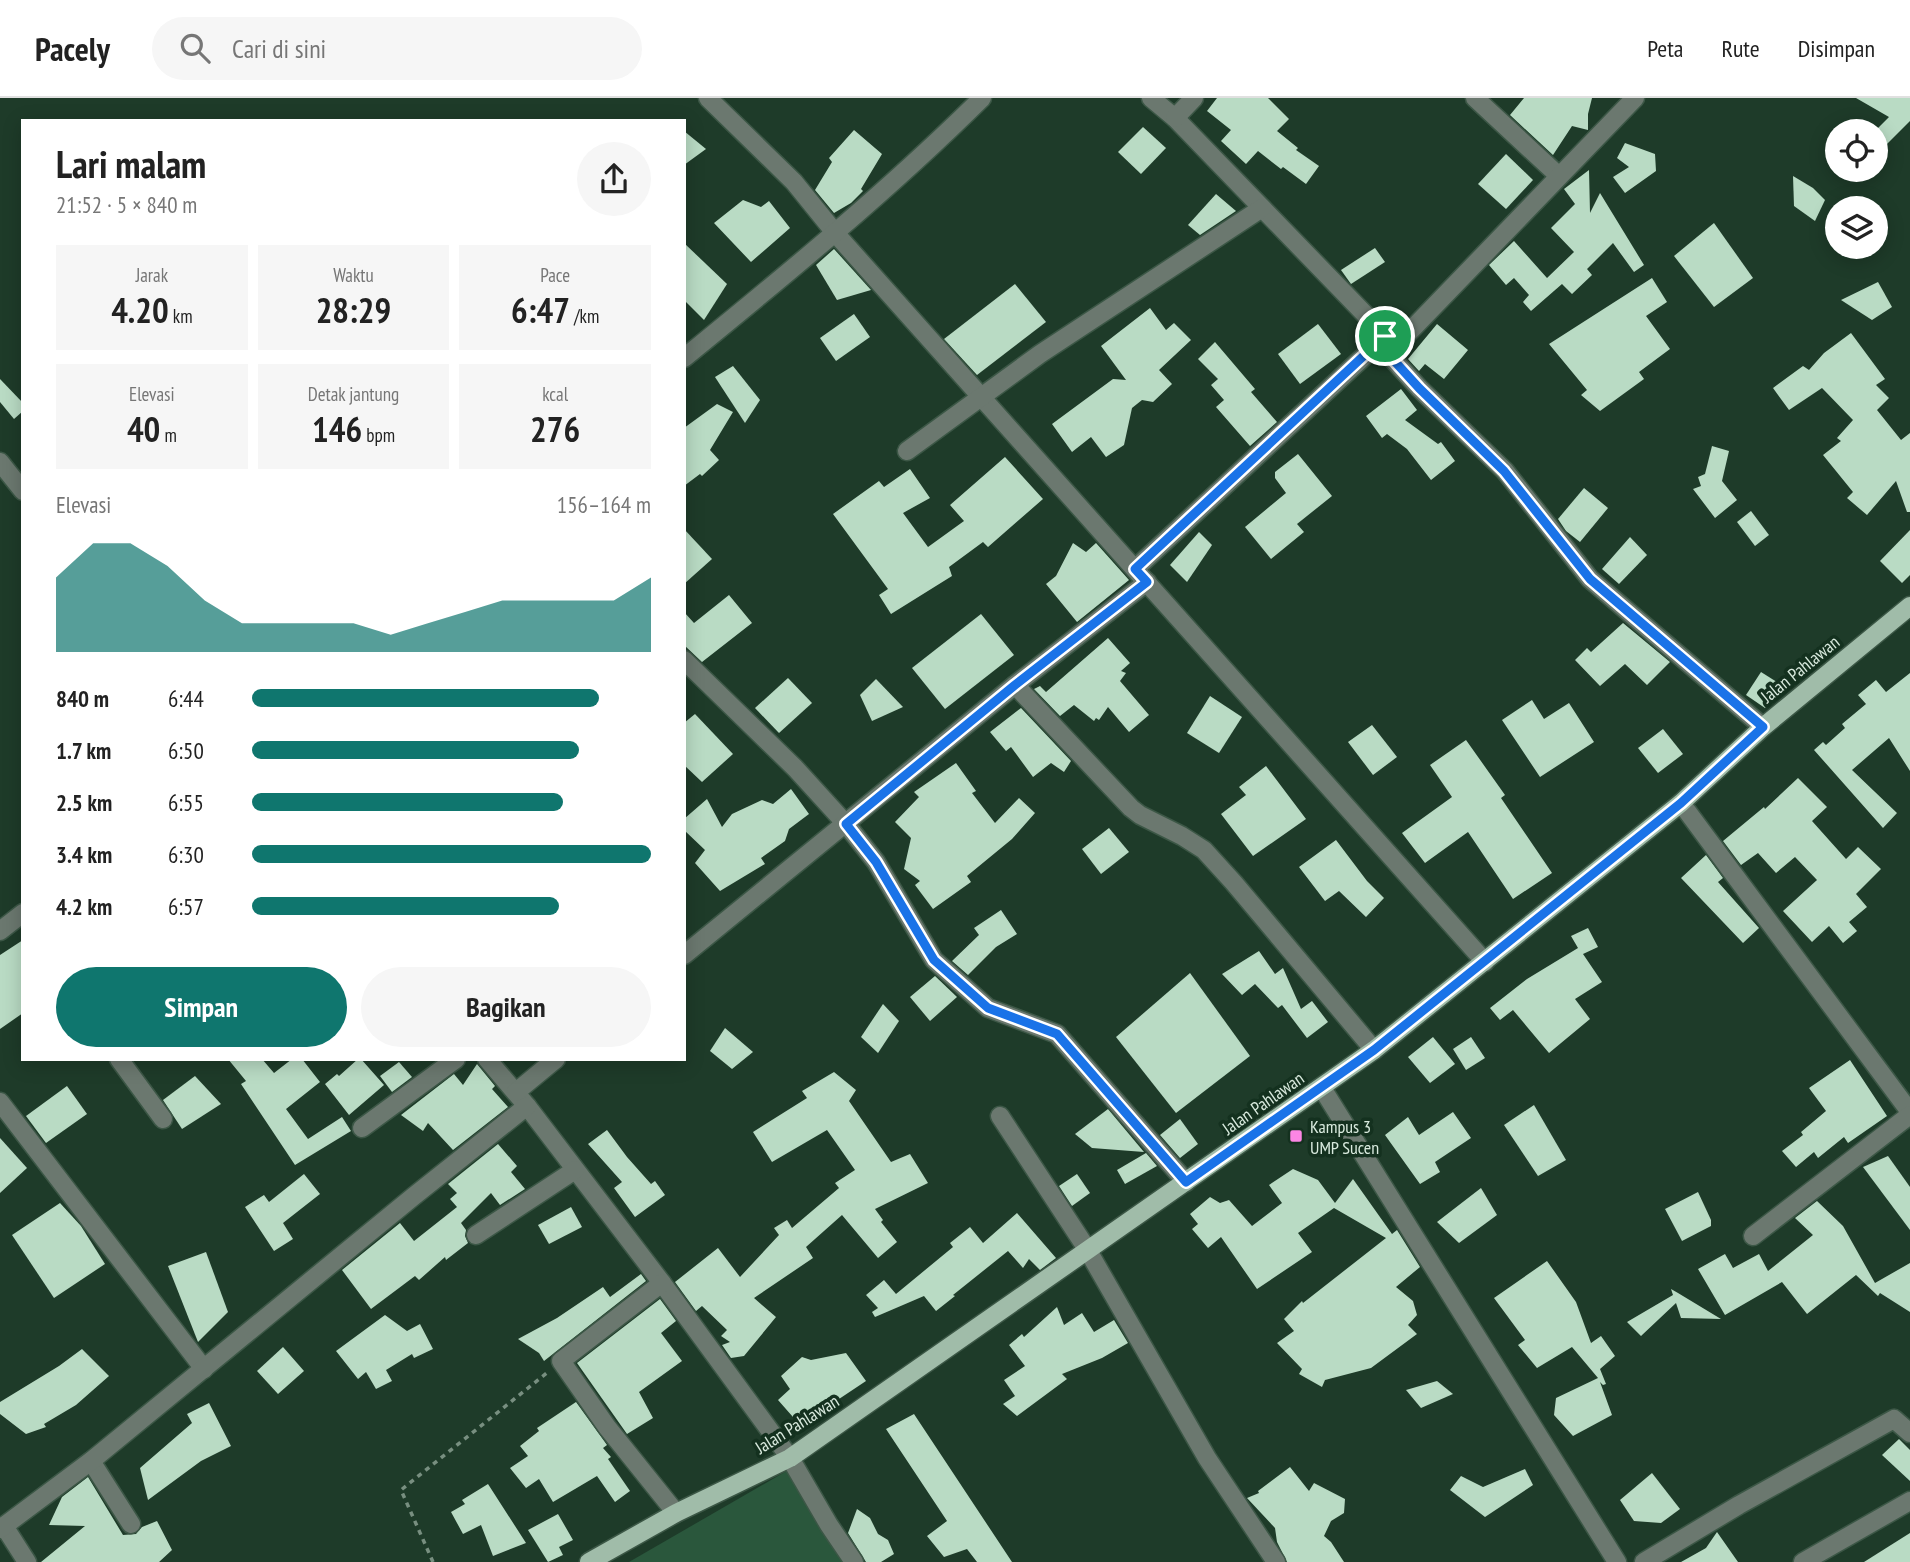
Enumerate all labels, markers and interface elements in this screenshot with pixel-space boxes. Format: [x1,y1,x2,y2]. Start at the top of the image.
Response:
search box [152,17,642,80]
text: Pacely [35,27,110,70]
icon: search [176,29,214,67]
text: Cari di sini [232,32,326,65]
text: Peta [1647,33,1683,64]
text: Rute [1721,33,1760,64]
text: Disimpan [1798,33,1875,64]
map controls [1825,119,1888,259]
button: locate [1825,119,1888,182]
text: Lari malam [56,139,206,188]
button: share [577,142,651,216]
text: 21:52 · 5 × 840 m [56,190,197,219]
button: layers [1825,196,1888,259]
text: Jarak [136,263,168,287]
text: Waktu [333,263,374,287]
text: Pace [540,263,570,287]
text: 4.20 [111,287,169,333]
text: 28:29 [316,287,391,333]
text: 6:47 [511,287,570,333]
text: km [169,304,193,328]
text: /km [570,304,599,328]
pin [1355,306,1415,366]
icon: arrive [1366,317,1404,355]
text: Elevasi [129,382,175,406]
text: Detak jantung [308,382,399,406]
text: kcal [542,382,568,406]
text: 40 [127,406,160,452]
text: 146 [312,406,362,452]
text: 276 [530,406,580,452]
text: m [160,423,177,447]
text: bpm [362,423,395,447]
text: Elevasi [56,490,111,519]
text: 156–164 m [557,490,651,519]
street label: Jalan Pahlawan [1755,630,1844,708]
text: 840 m [56,684,109,713]
text: 6:44 [168,684,204,713]
text: 1.7 km [56,736,111,765]
text: 6:50 [168,736,204,765]
text: 2.5 km [56,788,112,817]
text: 6:55 [168,788,204,817]
text: 3.4 km [56,840,112,869]
text: 6:30 [168,840,204,869]
text: 4.2 km [56,892,112,921]
text: 6:57 [168,892,204,921]
button: Simpan [56,967,347,1047]
button: Bagikan [361,967,651,1047]
street label: Jalan Pahlawan [1217,1066,1308,1140]
place label: Kampus 3 UMP Sucen [1310,1115,1379,1159]
marker: Kampus 3 UMP Sucen [1288,1128,1304,1144]
street label: Jalan Pahlawan [750,1389,843,1459]

